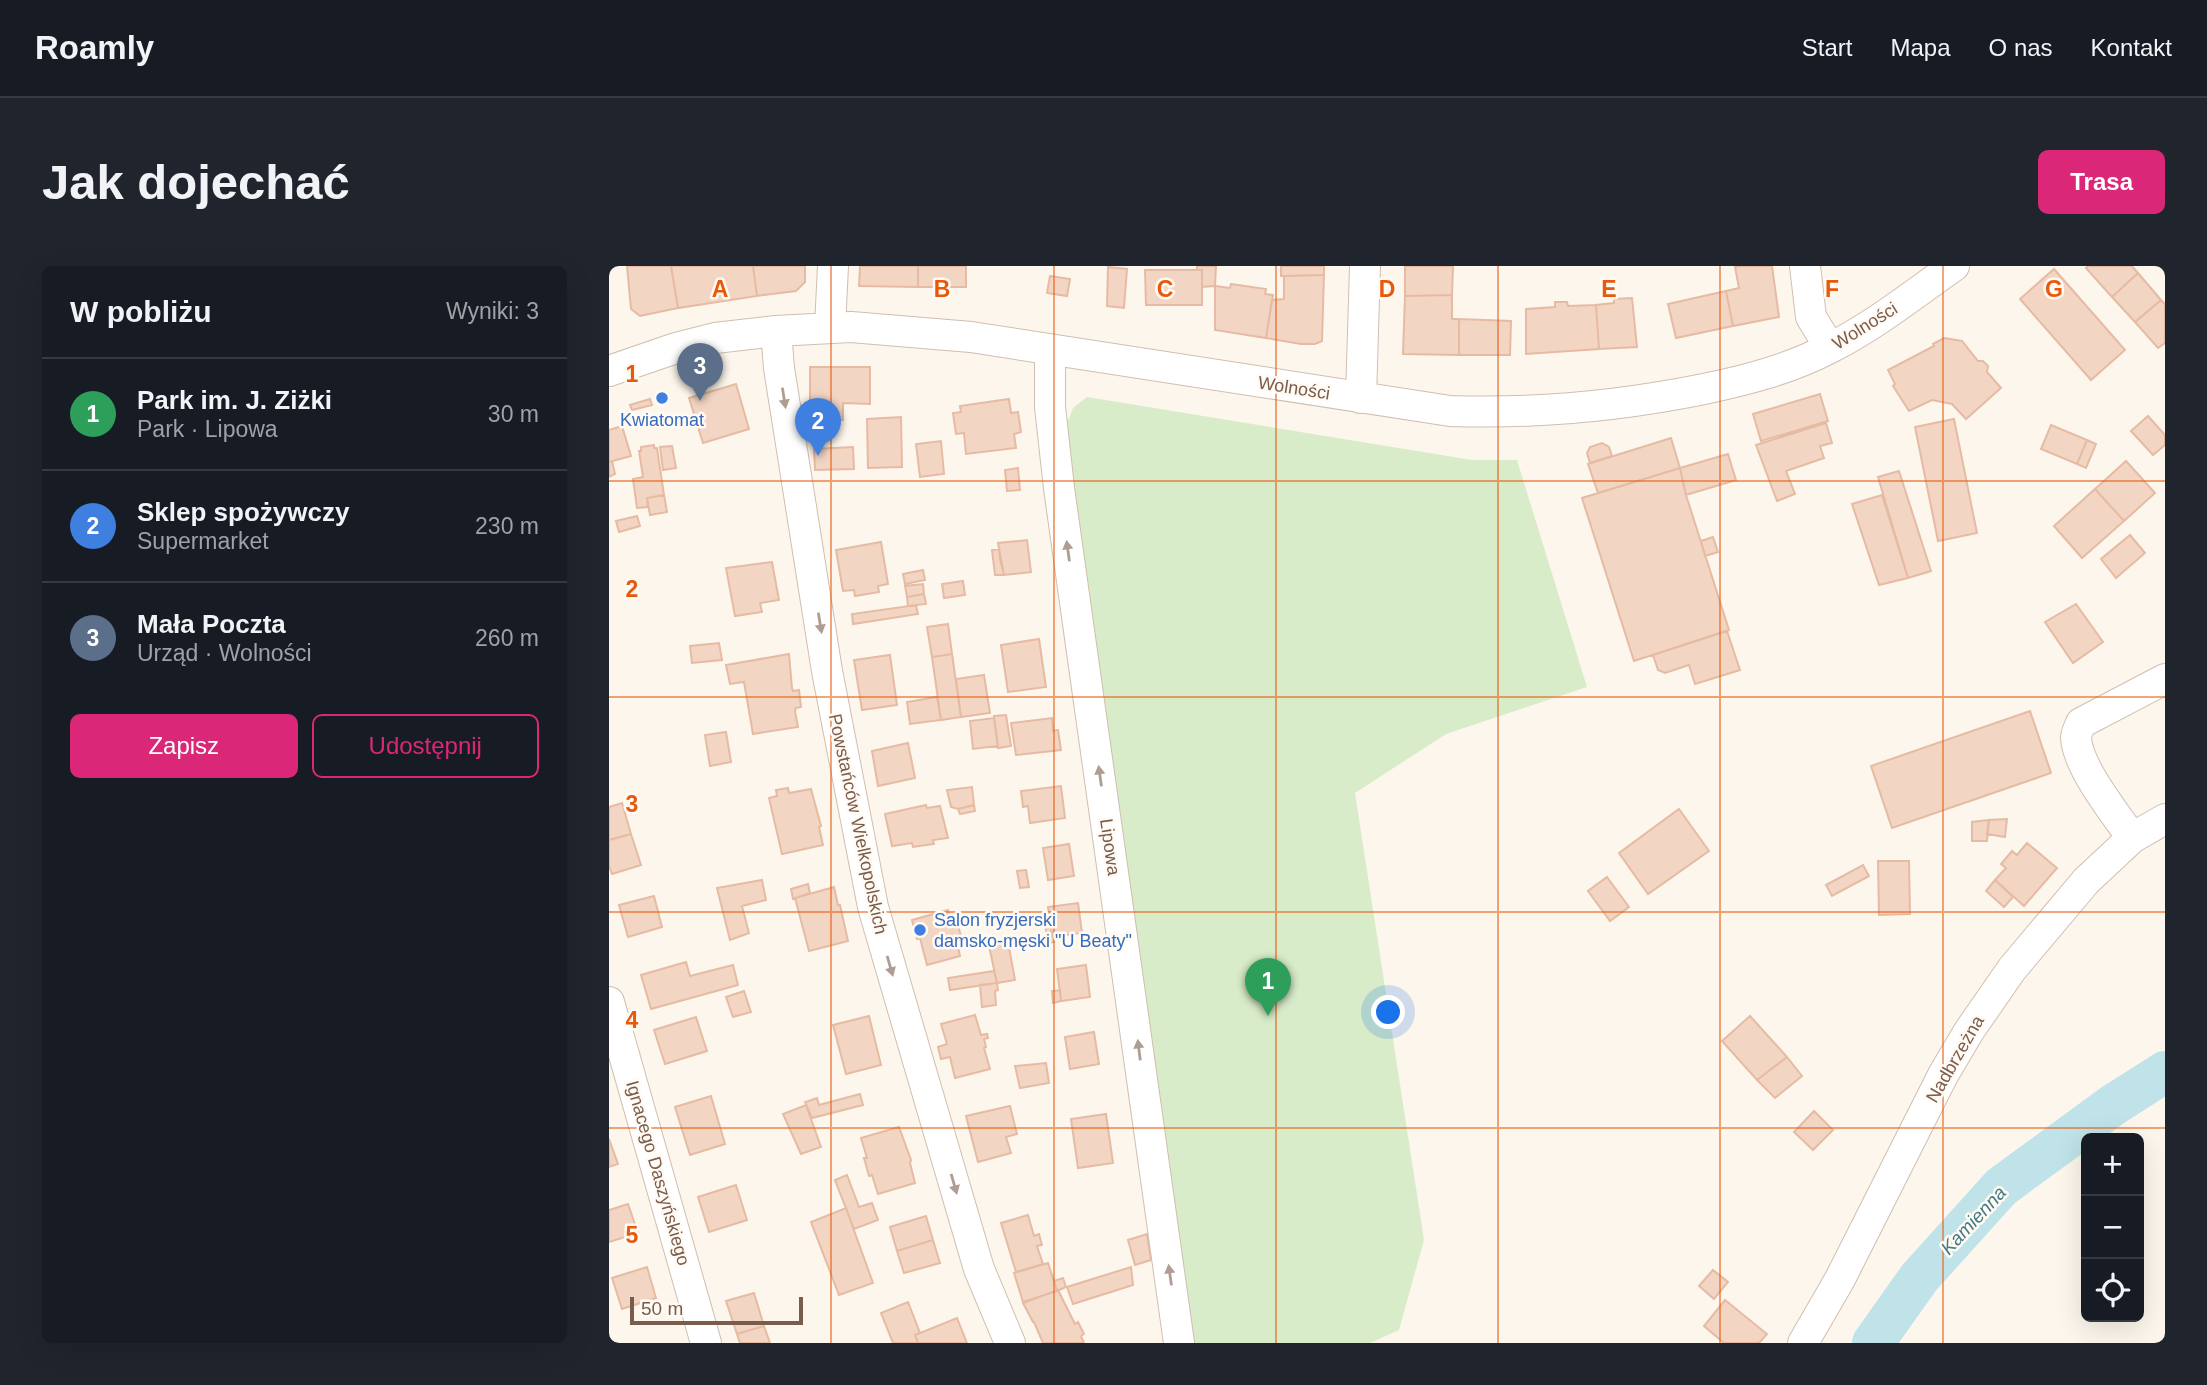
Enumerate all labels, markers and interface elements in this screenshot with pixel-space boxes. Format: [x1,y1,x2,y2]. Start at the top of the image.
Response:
text: Roamly [35,29,154,66]
text: Start [1802,34,1853,61]
text: Mapa [1891,34,1951,61]
text: O nas [1989,34,2053,61]
text: Kontakt [2091,34,2172,61]
button: Trasa [2038,150,2165,214]
text: Jak dojechać [42,155,350,209]
text: A [712,276,728,302]
text: B [934,276,950,302]
text: C [1157,276,1173,302]
text: D [1379,276,1395,302]
text: E [1601,276,1617,302]
text: F [1825,276,1839,302]
text: G [2045,276,2063,302]
text: W pobliżu [70,295,212,328]
text: Wyniki: 3 [446,298,539,324]
street label: Wolności [1829,298,1901,354]
pin: 3 [677,343,723,401]
text: 1 [626,361,639,387]
street label: Wolności [1257,372,1331,404]
text: Park im. J. Ziżki [137,385,332,415]
one-way arrow [779,388,790,410]
marker: Kwiatomat [654,390,670,406]
pin: 2 [795,398,841,456]
text: 1 [87,401,99,427]
text: 30 m [488,401,539,427]
place label: Kwiatomat [620,410,704,430]
text: Park · Lipowa [137,416,278,442]
text: Sklep spożywczy [137,497,349,527]
text: 2 [87,513,99,539]
text: 230 m [475,513,539,539]
text: Supermarket [137,528,269,554]
one-way arrow [1062,540,1073,562]
text: 2 [626,576,638,602]
text: Mała Poczta [137,609,286,639]
one-way arrow [815,612,826,634]
text: 3 [87,625,99,651]
text: 260 m [475,625,539,651]
text: Urząd · Wolności [137,640,312,666]
street label: Powstańców Wielkopolskich [825,712,891,936]
button: Zapisz [70,714,298,778]
button: Udostępnij [312,714,539,778]
one-way arrow [1094,765,1105,787]
text: 3 [626,791,638,817]
street label: Lipowa [1096,817,1124,878]
place label: Salon fryzjerski damsko-męski "U Beaty" [934,910,1132,951]
marker: Salon fryzjerski damsko-męski "U Beaty" [912,922,928,938]
one-way arrow [885,955,896,977]
pin: 1 [1245,958,1291,1016]
your location [1371,995,1405,1029]
text: 4 [626,1007,639,1033]
street label: Nadbrzeżna [1922,1011,1988,1106]
one-way arrow [1133,1039,1144,1061]
street label: Ignacego Daszyńskiego [622,1078,694,1268]
map controls [2081,1133,2144,1322]
button: + [2081,1133,2144,1196]
one-way arrow [949,1173,960,1195]
water label: Kamienna [1937,1182,2010,1259]
button: − [2081,1196,2144,1259]
text: 5 [626,1222,639,1248]
button: locate [2081,1259,2144,1322]
one-way arrow [1164,1264,1175,1286]
scale bar [630,1294,803,1326]
text: 50 m [641,1298,683,1319]

